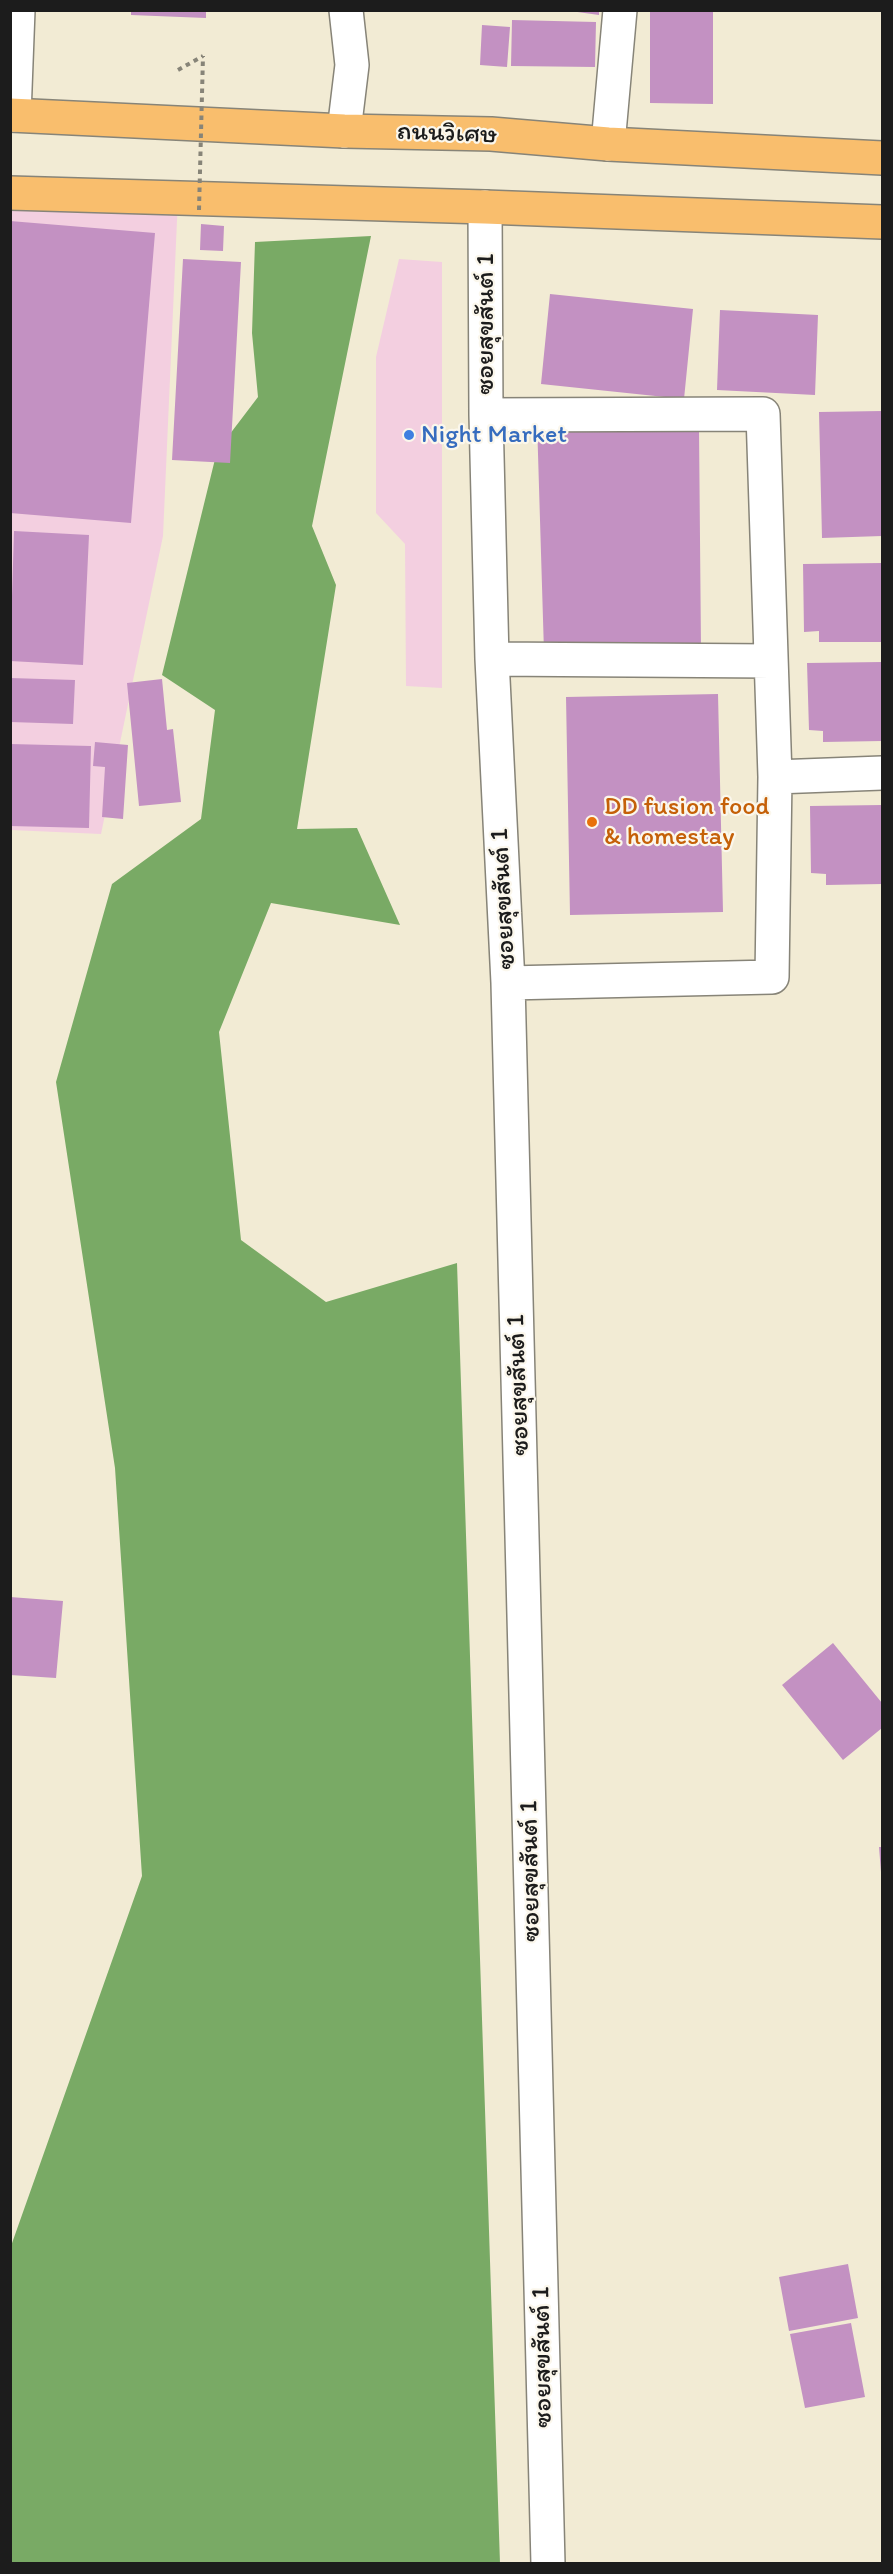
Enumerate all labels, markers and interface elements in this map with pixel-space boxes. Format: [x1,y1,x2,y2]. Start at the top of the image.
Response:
street label: ถนนวิเศษ [396,117,498,151]
street label: ซอยสุขสันต์ 1 [470,253,502,395]
place label: Night Market [421,419,567,451]
marker: Night Market [402,428,416,442]
place label: DD fusion food & homestay [604,791,769,852]
marker: DD fusion food & homestay [585,815,599,829]
street label: ซอยสุขสันต์ 1 [485,828,523,970]
street label: ซอยสุขสันต์ 1 [501,1314,537,1456]
street label: ซอยสุขสันต์ 1 [514,1800,548,1942]
street label: ซอยสุขสันต์ 1 [526,2286,560,2428]

